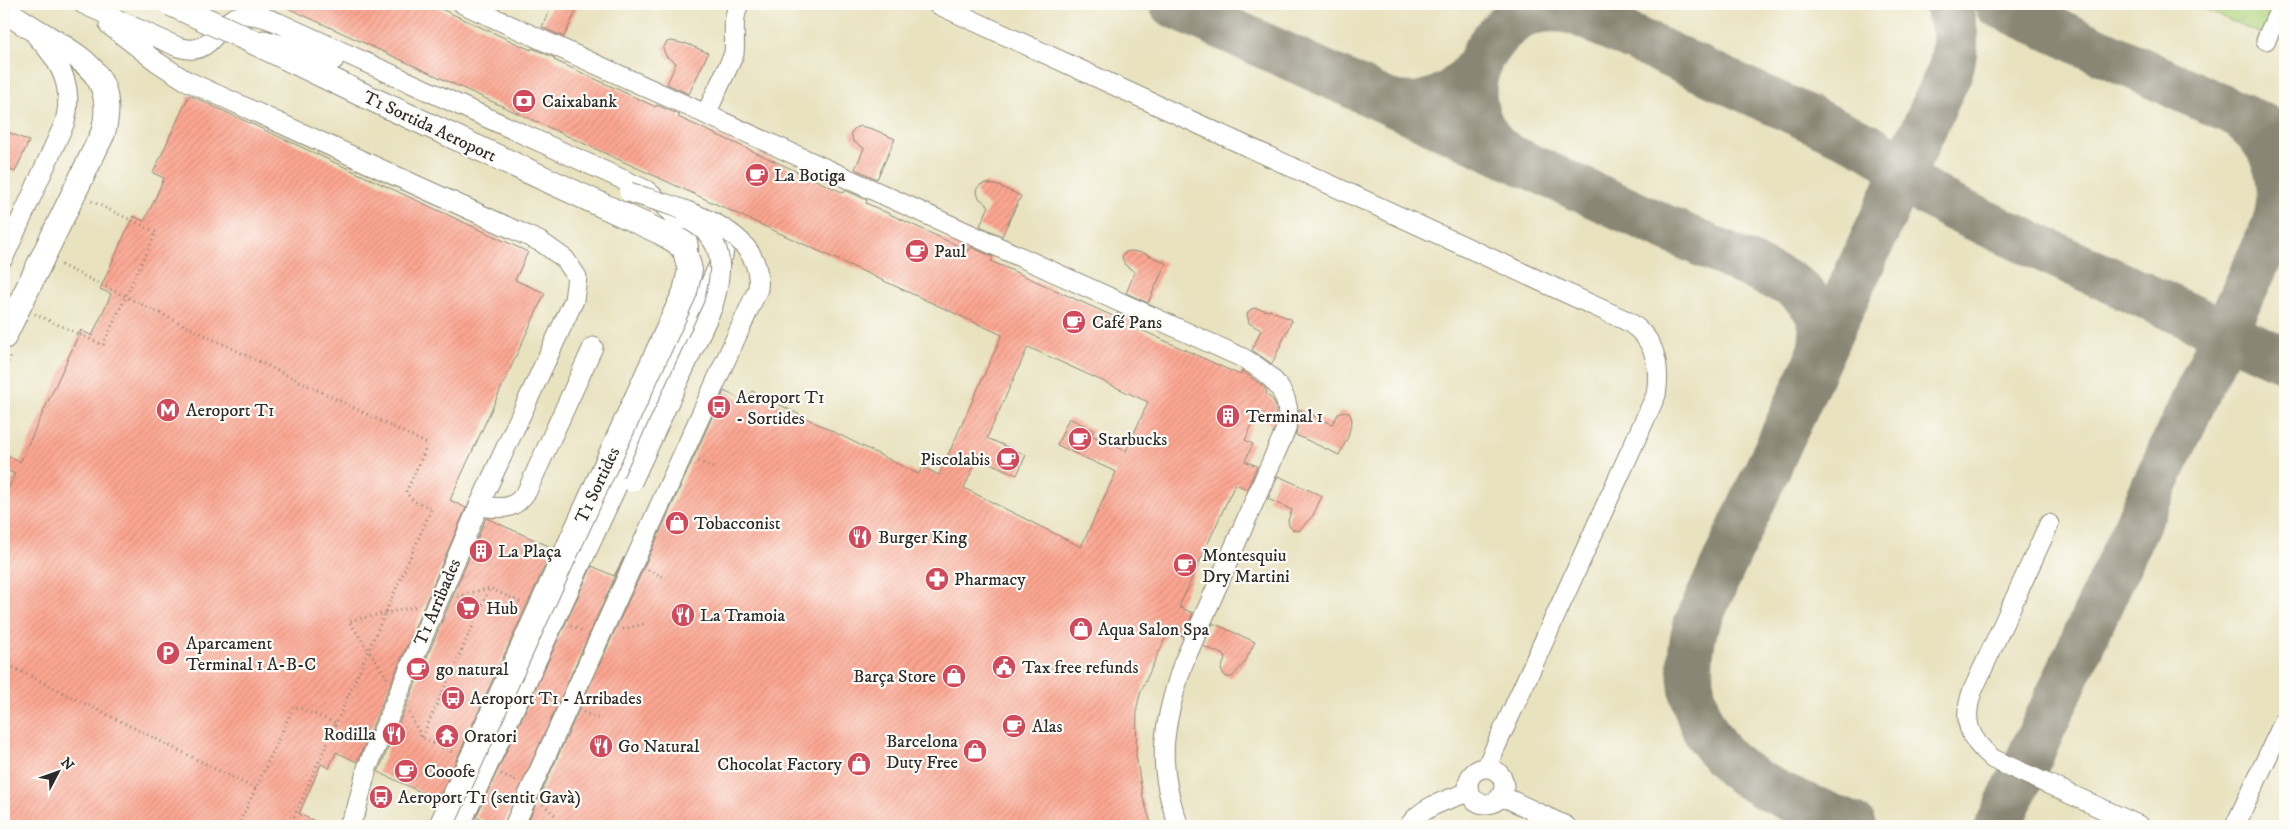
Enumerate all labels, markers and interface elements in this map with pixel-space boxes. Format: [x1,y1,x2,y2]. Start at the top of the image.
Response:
street label: T1 Sortida Aeroport [359,86,500,167]
bank icon: Caixabank [511,88,537,114]
place label: Caixabank [542,91,617,113]
cafe icon: La Botiga [744,162,770,188]
place label: La Botiga [774,165,846,187]
cafe icon: Paul [904,238,930,264]
place label: Paul [934,241,967,263]
cafe icon: Café Pans [1061,309,1087,335]
place label: Café Pans [1092,312,1162,334]
place label: Aeroport T1 - Sortides [736,387,825,430]
bus stop icon: Aeroport T1 - Sortides [706,394,732,420]
metro station icon: Aeroport T1 [155,397,181,423]
place label: Aeroport T1 [186,400,275,422]
building icon: Terminal 1 [1215,403,1241,429]
place label: Terminal 1 [1246,406,1323,428]
cafe icon: Starbucks [1067,426,1093,452]
place label: Starbucks [1098,429,1167,451]
street label: T1 Sortides [571,444,625,527]
cafe icon: Piscolabis [995,446,1021,472]
place label: Piscolabis [920,449,990,471]
shop icon: Tobacconist [664,510,690,536]
place label: Tobacconist [694,513,781,535]
restaurant icon: Burger King [847,524,873,550]
place label: Burger King [878,527,967,549]
building icon: La Plaça [468,538,494,564]
place label: La Plaça [498,541,562,563]
place label: Montesquiu Dry Martini [1202,545,1290,588]
cafe icon: Montesquiu Dry Martini [1172,552,1198,578]
street label: T1 Arribades [410,556,466,649]
pharmacy icon: Pharmacy [924,566,950,592]
place label: Pharmacy [954,569,1026,591]
supermarket icon: Hub [455,595,481,621]
place label: Hub [486,598,518,620]
restaurant icon: La Tramoia [670,602,696,628]
place label: La Tramoia [700,605,785,627]
shop icon: Aqua Salon Spa [1068,616,1094,642]
place label: Aqua Salon Spa [1098,619,1209,641]
place label: Aparcament Terminal 1 A-B-C [186,633,316,676]
parking icon: Aparcament Terminal 1 A-B-C [155,640,181,666]
public building icon: Tax free refunds [991,654,1017,680]
cafe icon: go natural [405,656,431,682]
place label: Tax free refunds [1022,657,1138,679]
place label: go natural [436,659,509,681]
shop icon: Barça Store [941,663,967,689]
place label: Barça Store [853,666,936,688]
bus stop icon: Aeroport T1 - Arribades [440,685,466,711]
place label: Aeroport T1 - Arribades [470,688,642,710]
cafe icon: Alas [1001,713,1027,739]
place label: Alas [1032,716,1063,738]
restaurant icon: Rodilla [381,721,407,747]
temple icon: Oratori [434,723,460,749]
place label: Rodilla [323,724,376,746]
place label: Oratori [464,726,517,748]
place label: Barcelona Duty Free [886,731,958,774]
restaurant icon: Go Natural [588,733,614,759]
place label: Go Natural [618,736,700,758]
shop icon: Barcelona Duty Free [962,738,988,764]
north arrow [32,748,82,798]
shop icon: Chocolat Factory [846,751,872,777]
text: N [56,754,78,775]
place label: Chocolat Factory [717,754,842,776]
cafe icon: Cooofe [393,758,419,784]
place label: Cooofe [424,761,475,783]
bus stop icon: Aeroport T1 (sentit Gavà) [368,784,394,810]
place label: Aeroport T1 (sentit Gavà) [398,787,581,809]

